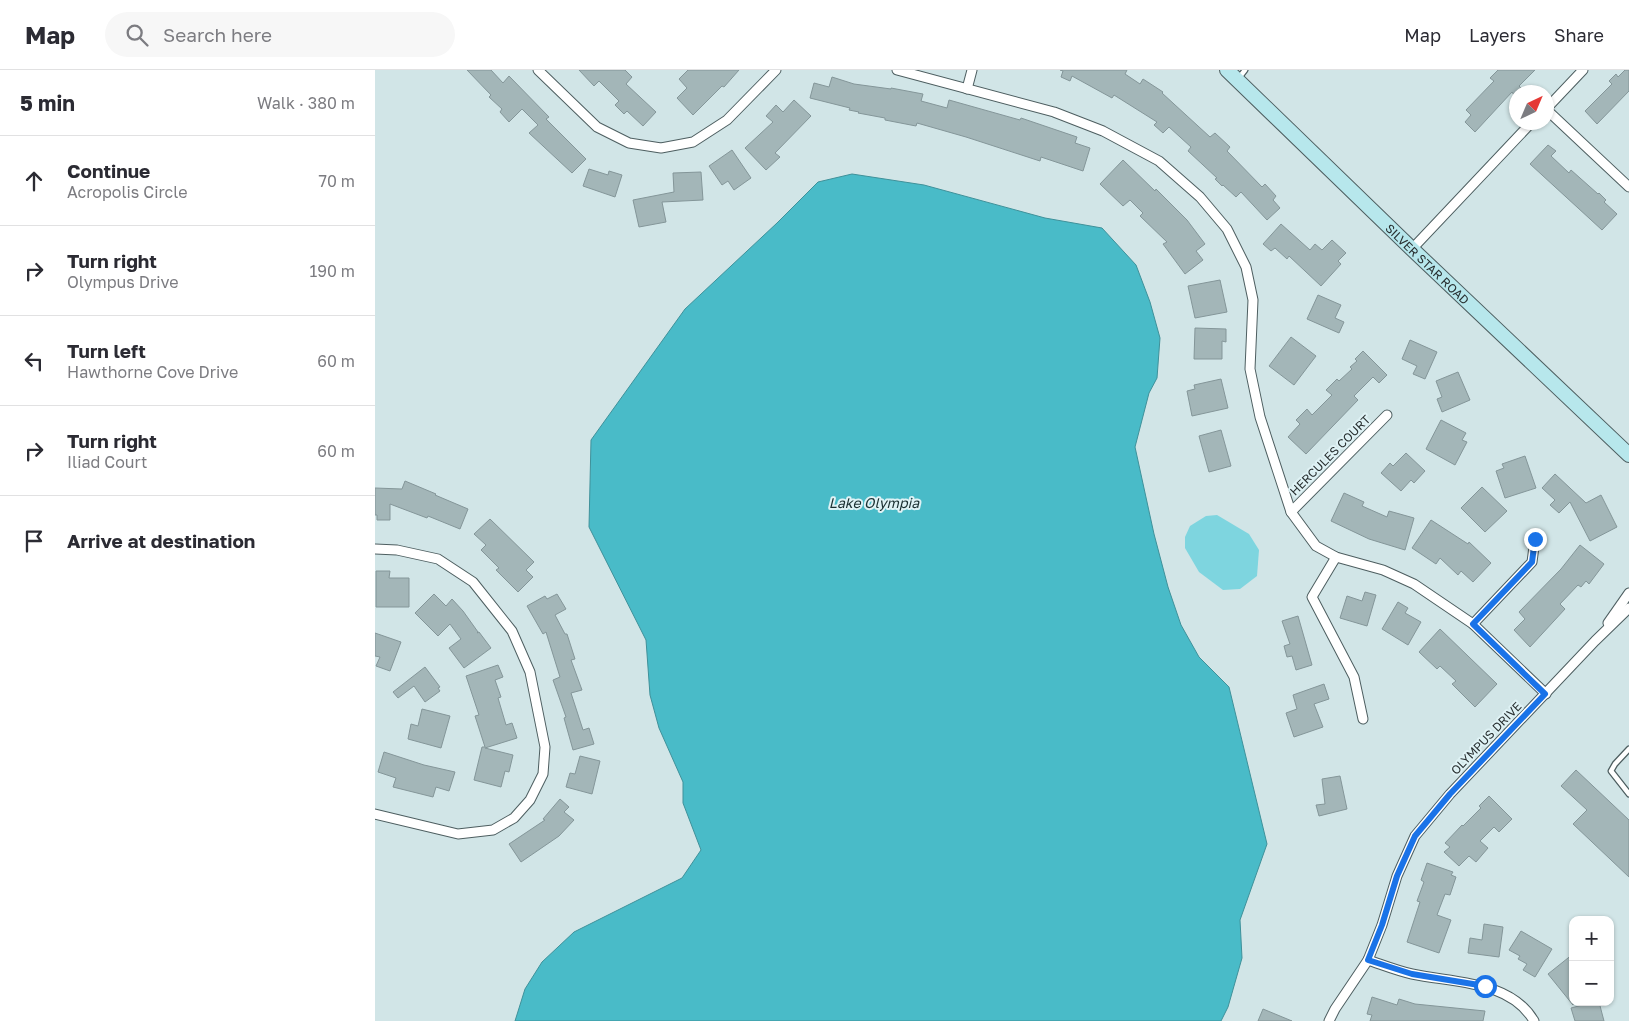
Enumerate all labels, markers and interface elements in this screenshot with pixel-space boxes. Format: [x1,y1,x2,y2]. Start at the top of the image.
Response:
search box [105,12,455,57]
text: Map [25,20,75,49]
icon: search [123,21,151,49]
text: Search here [163,23,272,46]
text: Map [1404,24,1441,46]
text: Layers [1469,24,1526,46]
text: Share [1554,24,1604,46]
north arrow [1509,85,1554,130]
text: 5 min [20,90,75,116]
text: Walk · 380 m [257,93,355,113]
text: Continue [67,159,150,182]
icon: ahead [20,167,48,195]
text: 70 m [318,171,355,191]
text: Acropolis Circle [67,182,188,202]
street label: SILVER STAR ROAD [1383,220,1473,307]
text: Turn right [67,249,157,272]
icon: right [20,257,48,285]
text: 190 m [309,261,355,281]
text: Olympus Drive [67,272,178,292]
text: Turn left [67,339,146,362]
icon: left [20,347,48,375]
text: 60 m [317,351,355,371]
text: Hawthorne Cove Drive [67,362,238,382]
street label: HERCULES COURT [1287,411,1374,498]
text: Turn right [67,429,157,452]
icon: right [20,437,48,465]
text: 60 m [317,441,355,461]
text: Iliad Court [67,452,147,472]
water label: Lake Olympia [829,494,920,511]
icon: arrive [20,527,48,555]
route end [1524,528,1547,551]
text: Arrive at destination [67,529,255,552]
street label: OLYMPUS DRIVE [1448,699,1524,777]
map controls [1569,916,1614,1006]
button: + [1569,916,1614,961]
button: − [1569,961,1614,1006]
route start [1474,975,1497,998]

